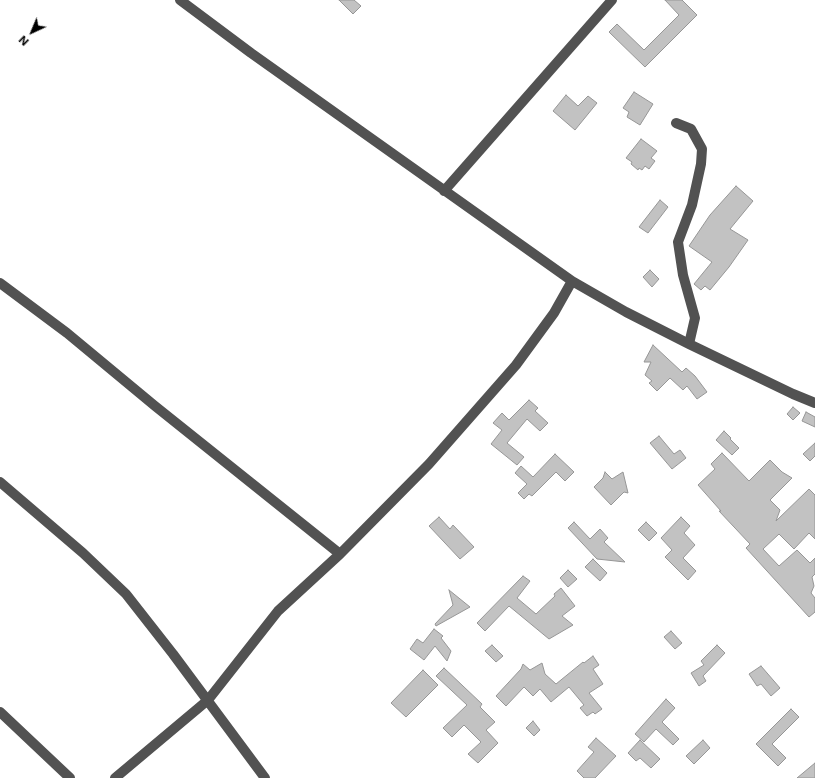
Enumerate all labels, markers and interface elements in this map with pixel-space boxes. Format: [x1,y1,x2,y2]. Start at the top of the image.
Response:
north arrow [12,12,52,52]
text: N [16,33,32,49]

